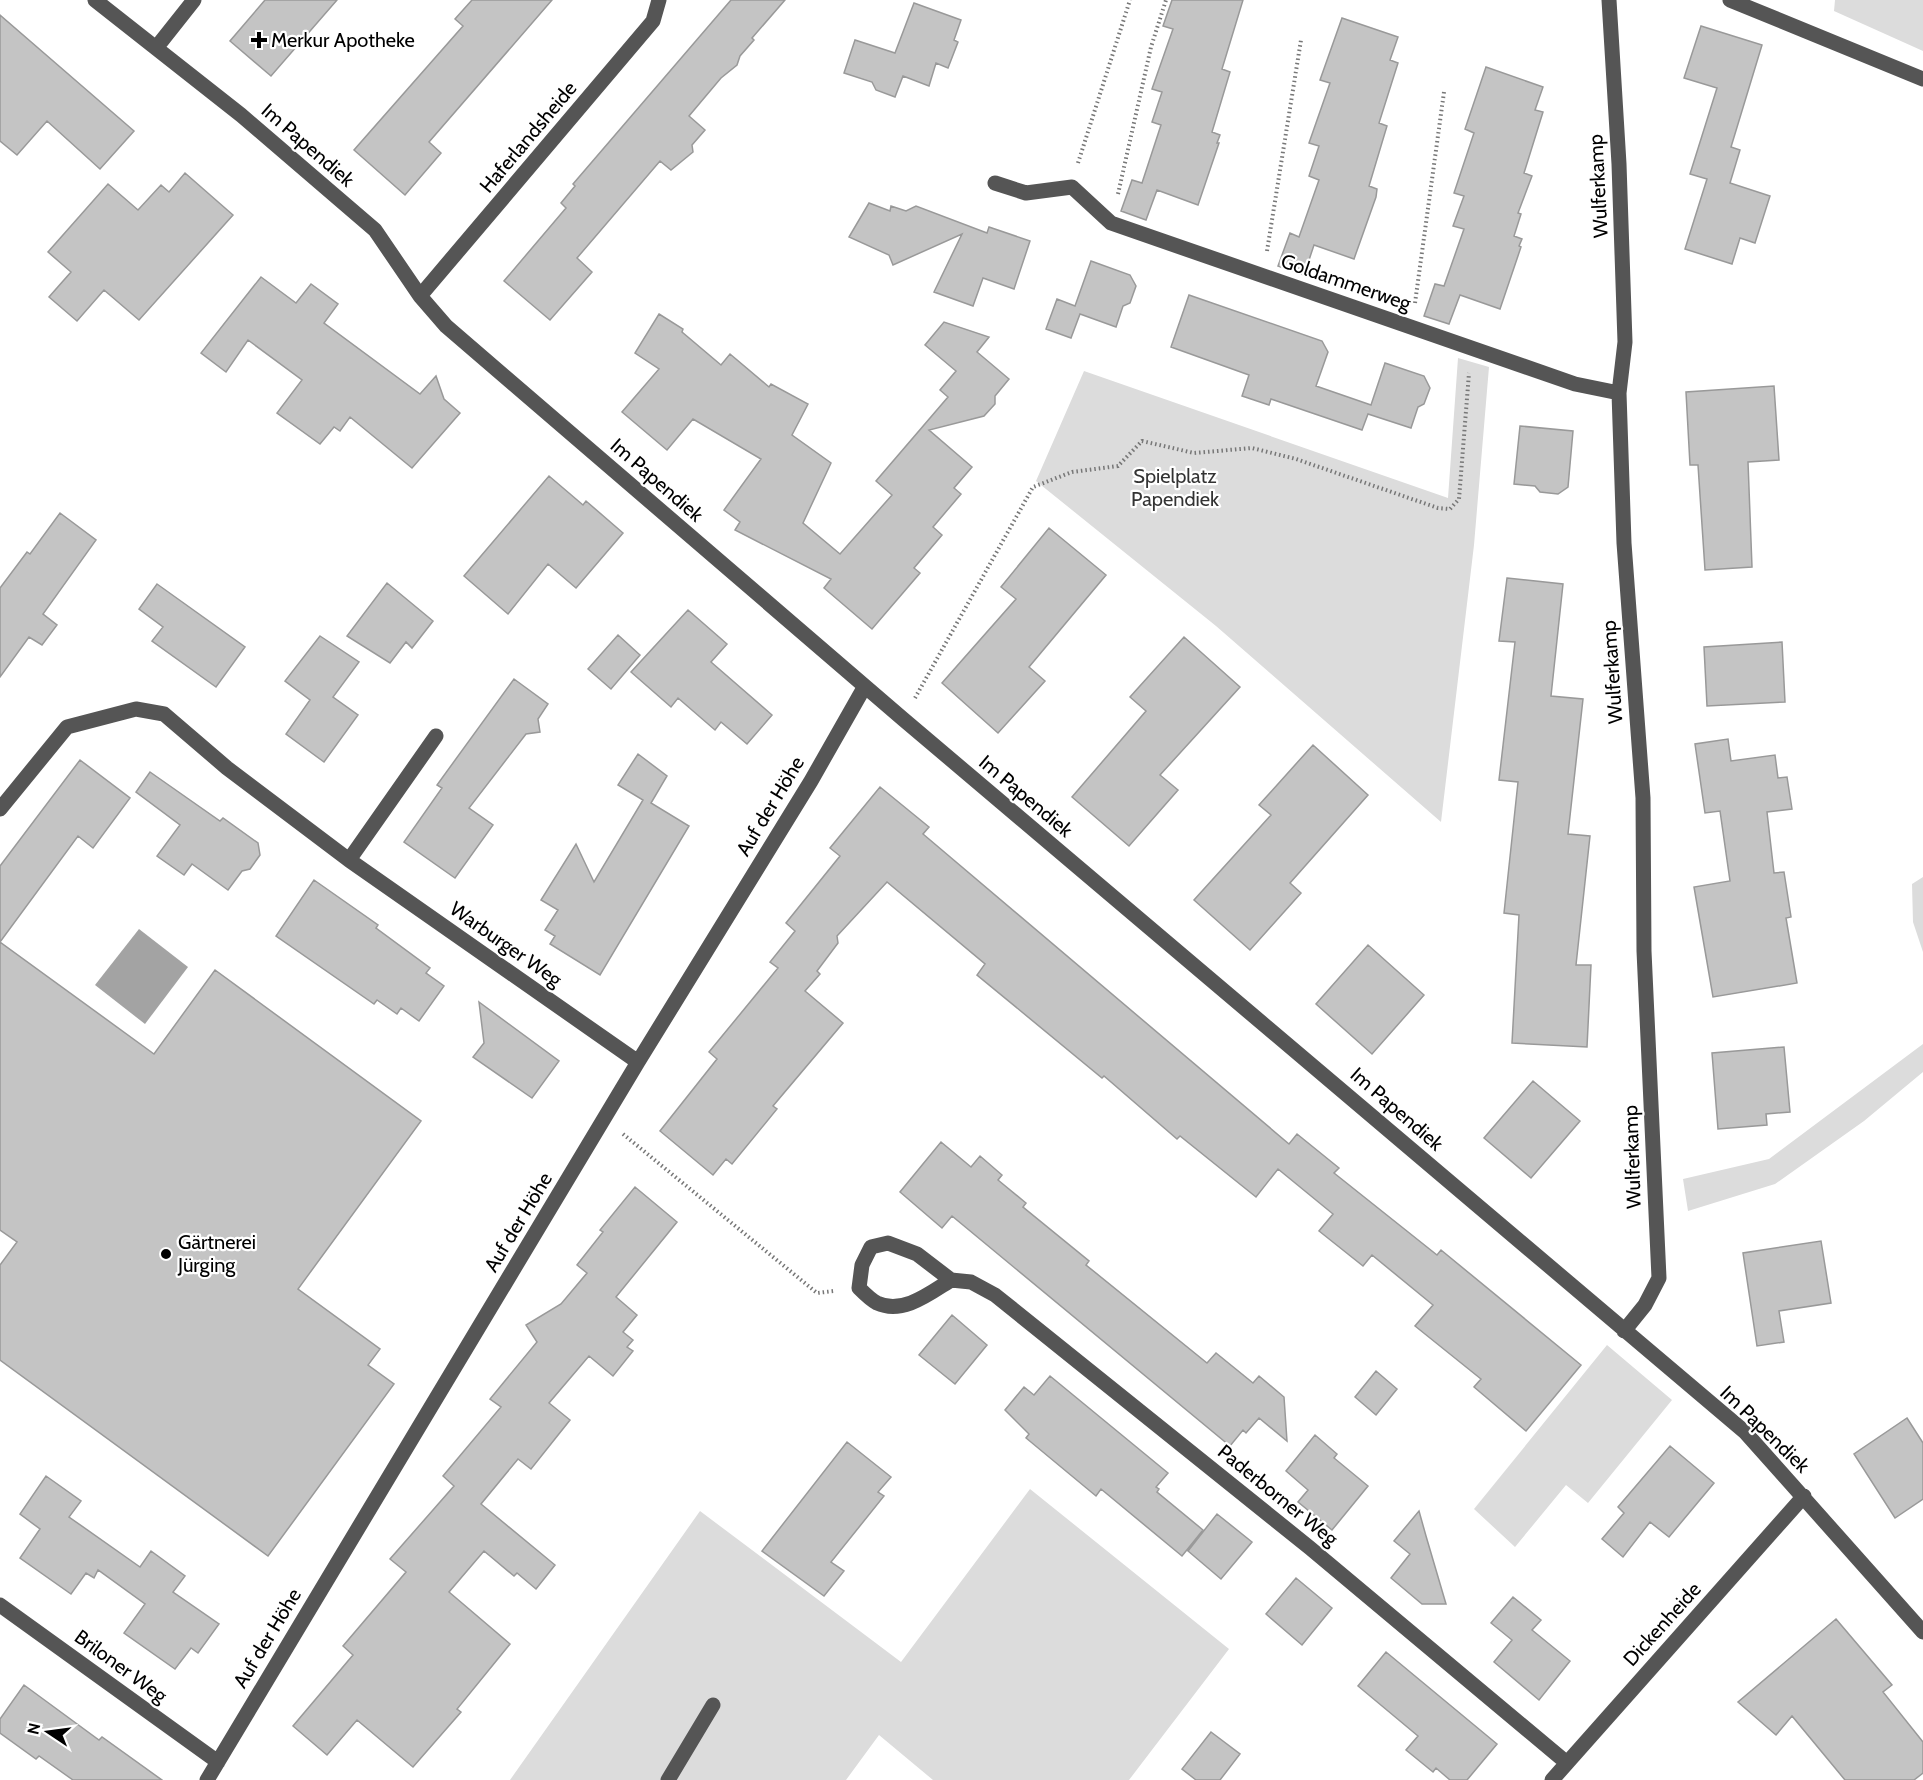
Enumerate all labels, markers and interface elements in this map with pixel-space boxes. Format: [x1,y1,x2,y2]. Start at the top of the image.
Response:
place label: Merkur Apotheke [271,28,415,52]
marker: Merkur Apotheke [252,33,266,47]
street label: Haferlandsheide [474,76,582,198]
street label: Im Papendiek [257,98,359,192]
street label: Wulferkamp [1583,134,1613,238]
street label: Goldammerweg [1278,249,1415,316]
street label: Im Papendiek [606,433,708,527]
park label: Spielplatz Papendiek [1131,464,1219,511]
street label: Wulferkamp [1596,619,1628,725]
street label: Im Papendiek [974,750,1078,842]
street label: Auf der Höhe [731,752,809,860]
street label: Warburger Weg [445,897,567,992]
street label: Im Papendiek [1346,1062,1448,1156]
street label: Wulferkamp [1618,1105,1646,1209]
street label: Auf der Höhe [479,1168,557,1276]
place label: Gärtnerei Jürging [177,1230,256,1277]
marker: Gärtnerei Jürging [159,1247,173,1261]
street label: Im Papendiek [1715,1380,1815,1478]
street label: Paderborner Weg [1213,1439,1344,1551]
street label: Dickenheide [1618,1577,1706,1671]
street label: Auf der Höhe [228,1584,306,1692]
street label: Briloner Weg [70,1624,173,1708]
north arrow [18,1702,78,1762]
text: N [23,1721,44,1736]

